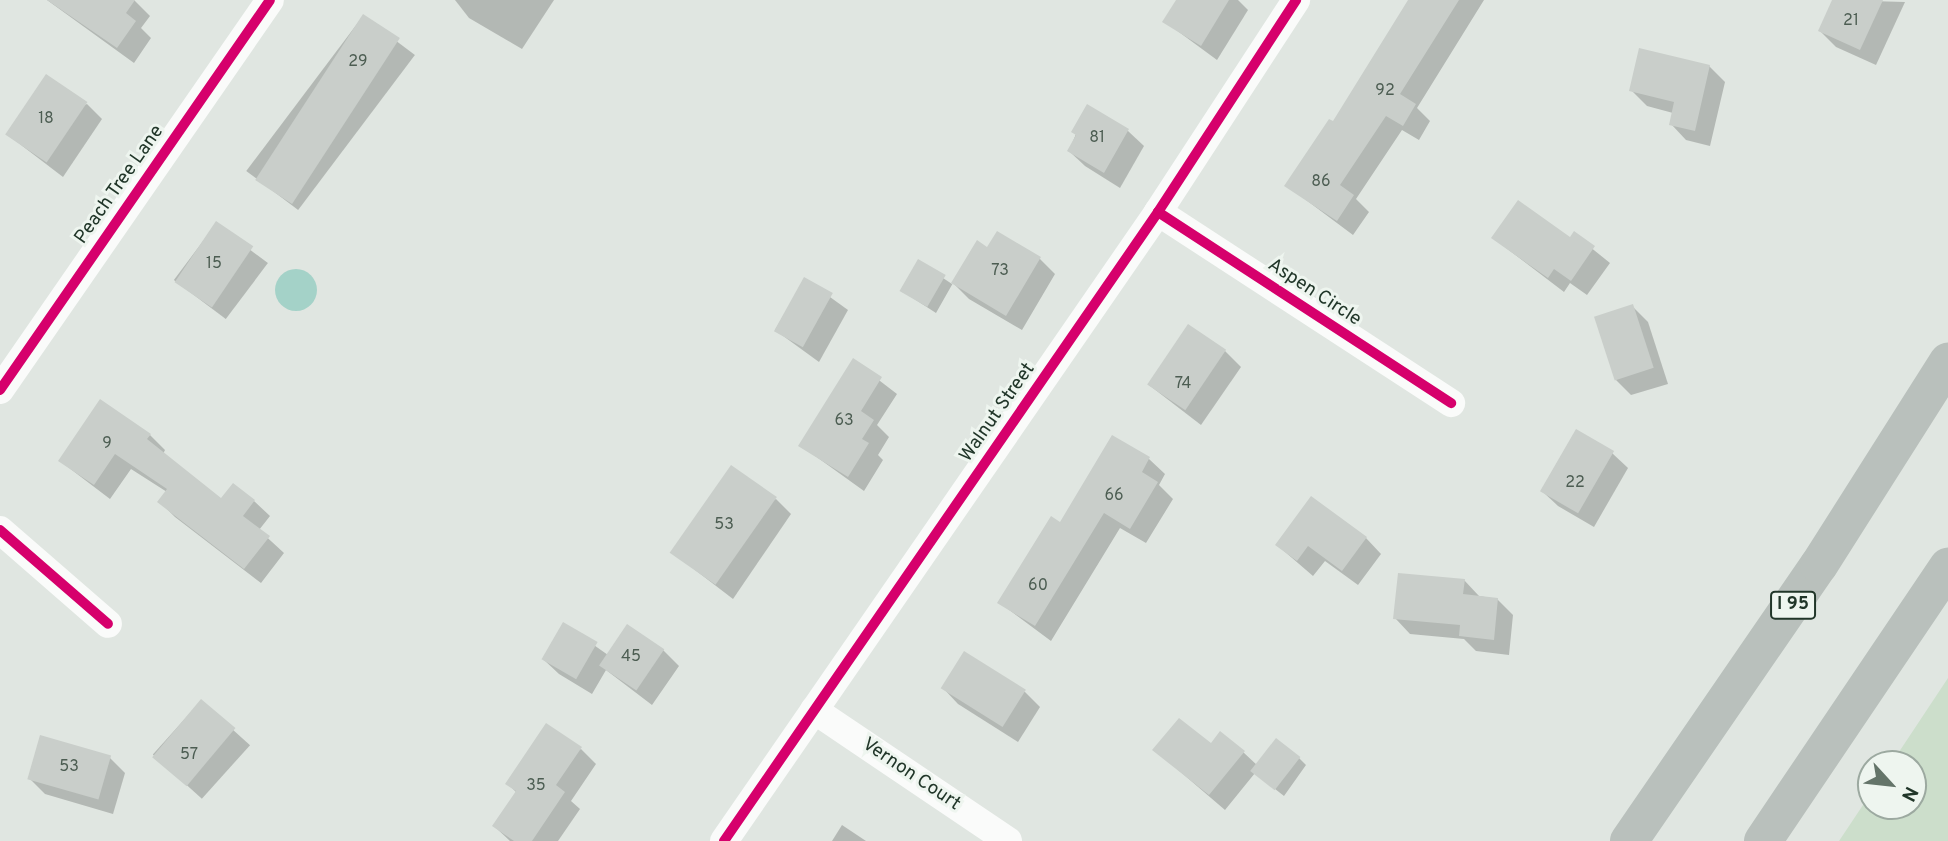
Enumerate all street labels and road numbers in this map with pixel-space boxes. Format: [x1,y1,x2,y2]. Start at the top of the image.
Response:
street label: Peach Tree Lane [70,121,170,249]
street label: Aspen Circle [1263,254,1365,332]
street label: Walnut Street [955,359,1041,467]
road number: I 95 [1769,590,1818,620]
street label: Vernon Court [858,734,964,816]

